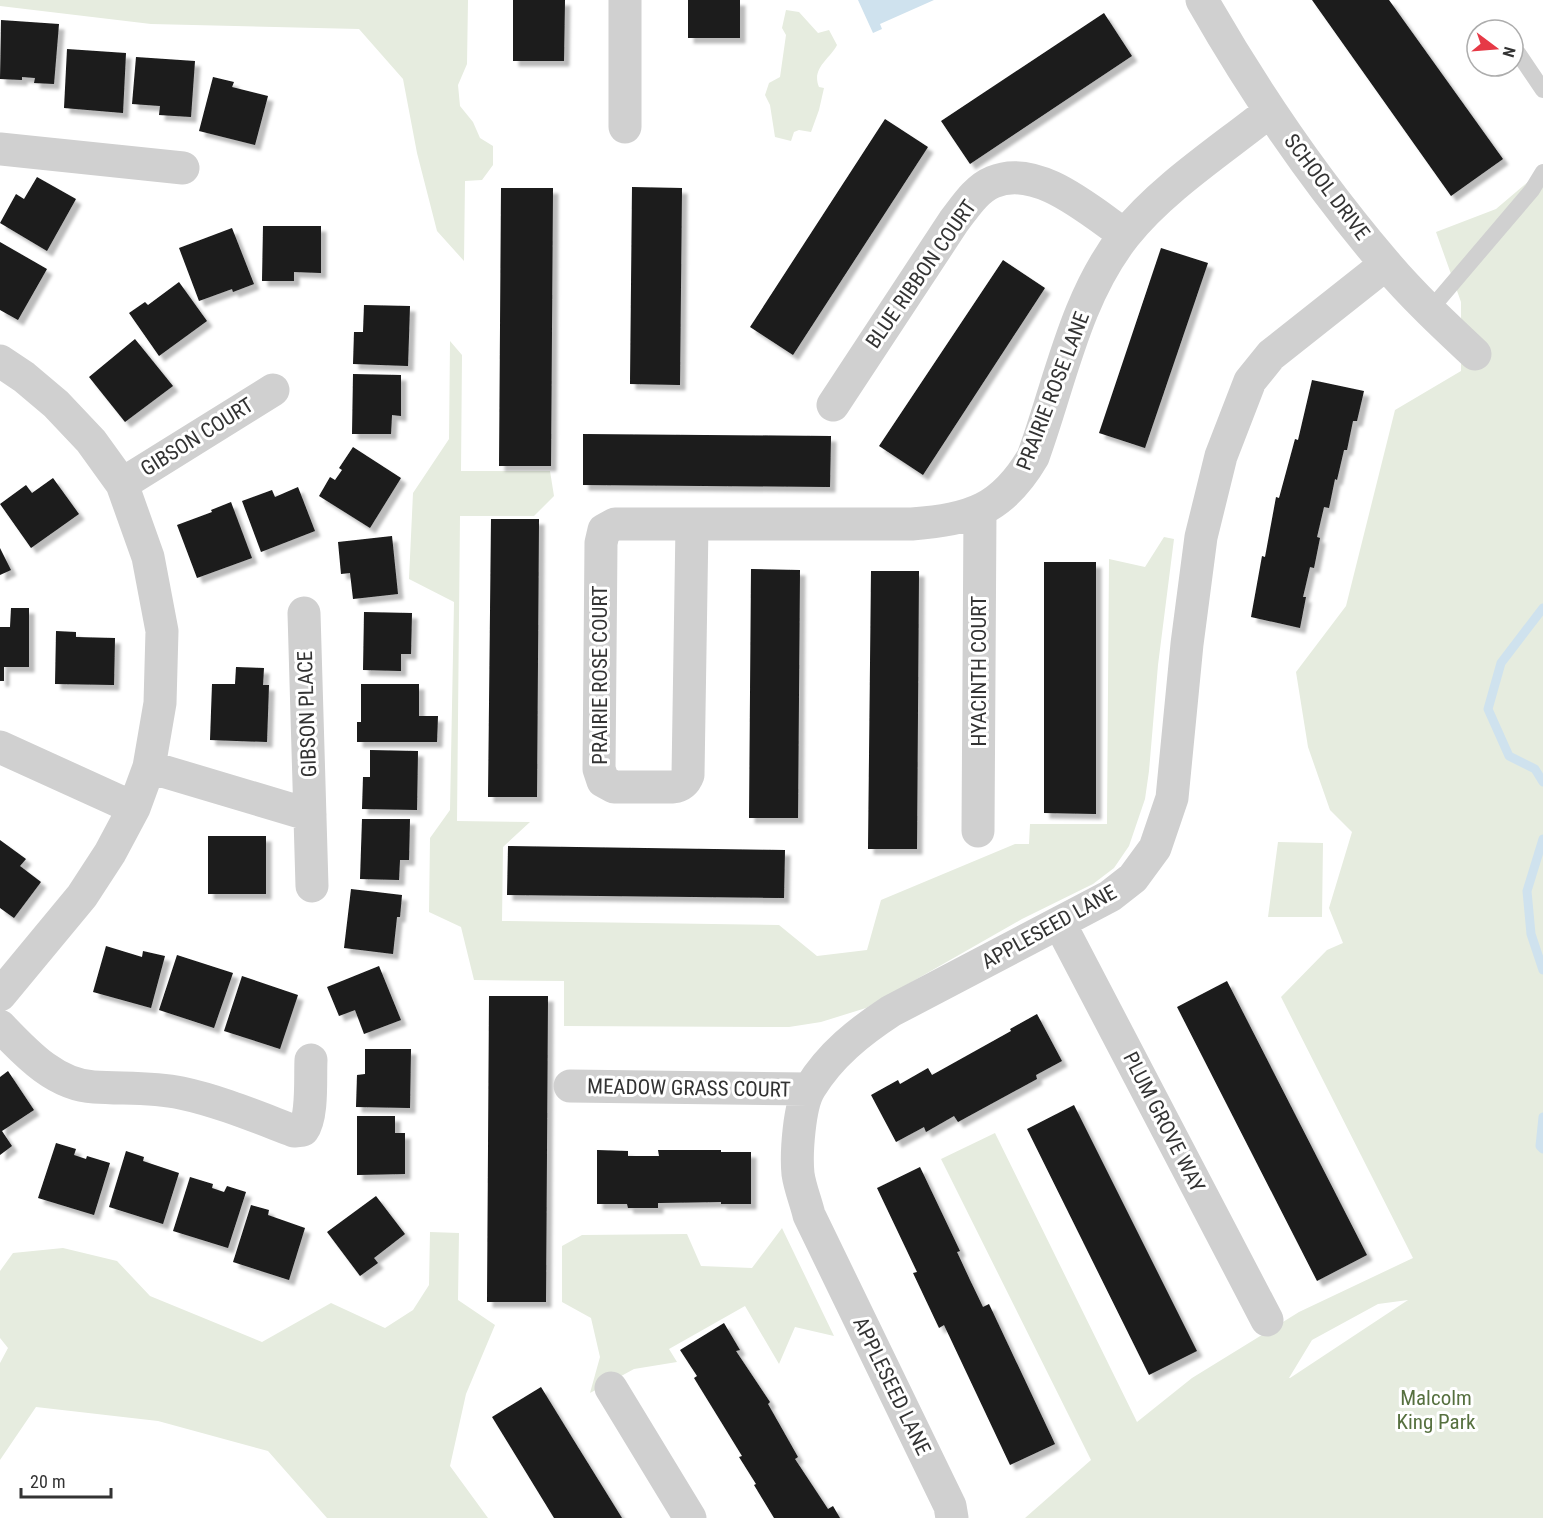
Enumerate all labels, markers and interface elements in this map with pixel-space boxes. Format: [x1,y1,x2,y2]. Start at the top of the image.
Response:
north arrow [1465,18,1525,78]
text: N [1498,45,1519,59]
street label: SCHOOL DRIVE [1279,129,1375,245]
street label: BLUE RIBBON COURT [861,195,981,353]
street label: PRAIRIE ROSE LANE [1012,309,1094,473]
street label: GIBSON COURT [136,393,258,481]
street label: PRAIRIE ROSE COURT [588,585,612,765]
street label: HYACINTH COURT [967,595,991,747]
street label: GIBSON PLACE [293,650,321,778]
street label: APPLESEED LANE [978,880,1120,974]
street label: PLUM GROVE WAY [1118,1048,1210,1196]
street label: MEADOW GRASS COURT [587,1074,791,1102]
street label: APPLESEED LANE [848,1313,936,1459]
park label: Malcolm King Park [1396,1386,1476,1434]
scale bar [21,1461,111,1499]
text: 20 m [30,1471,65,1492]

